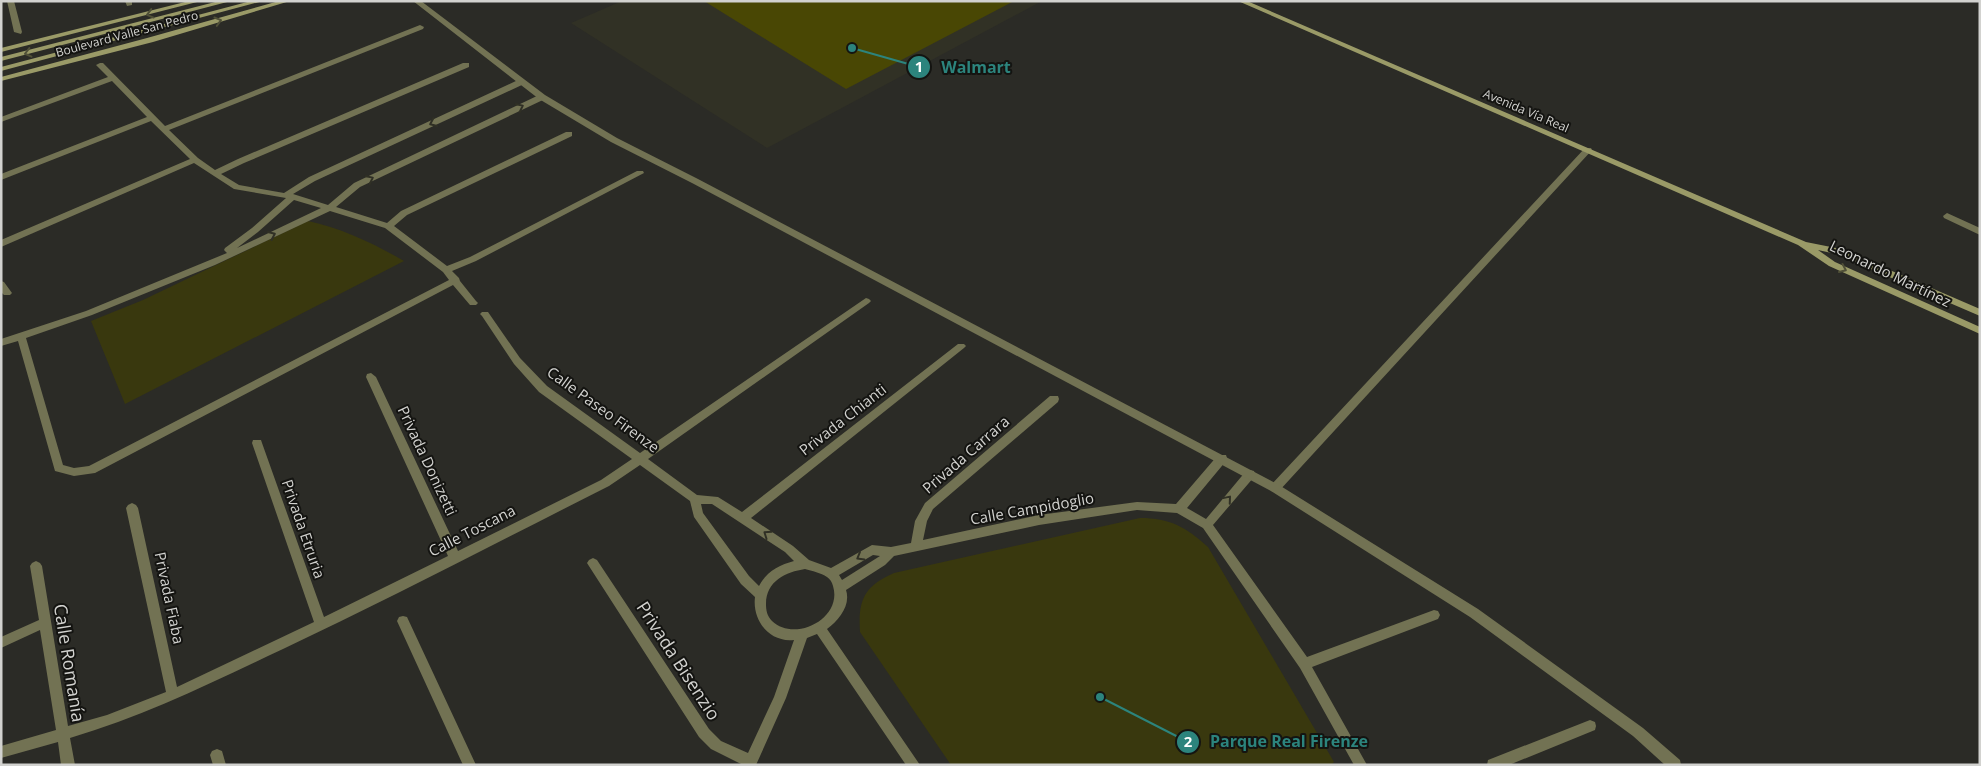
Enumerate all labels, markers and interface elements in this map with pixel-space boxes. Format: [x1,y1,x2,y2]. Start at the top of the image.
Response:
street label: Boulevard Valle San Pedro [54,6,200,61]
one-way arrow [146,8,155,19]
one-way arrow [213,17,221,27]
one-way arrow [24,47,33,58]
callout: Walmart [906,51,1021,82]
text: 1 [915,56,923,76]
text: Walmart [941,56,1011,78]
street label: Avenida Vía Real [1481,85,1572,136]
one-way arrow [515,103,524,113]
one-way arrow [429,117,438,127]
one-way arrow [365,175,374,185]
one-way arrow [267,230,276,241]
street label: Leonardo Martínez [1826,235,1954,311]
one-way arrow [1837,263,1846,273]
street label: Calle Paseo Firenze [543,362,664,457]
street label: Privada Chianti [795,379,890,460]
street label: Privada Donizetti [394,402,462,519]
street label: Privada Carrara [918,411,1013,498]
street label: Privada Etruria [278,477,330,581]
street label: Calle Campidoglio [968,487,1095,529]
one-way arrow [1223,496,1231,505]
street label: Calle Toscana [425,500,518,561]
one-way arrow [763,531,772,540]
street label: Privada Fiaba [150,550,189,646]
one-way arrow [857,550,866,560]
street label: Privada Bisenzio [631,596,726,724]
street label: Calle Romanía [49,602,91,724]
callout: Parque Real Firenze [1175,726,1378,757]
text: Parque Real Firenze [1210,730,1368,752]
text: 2 [1184,731,1193,751]

